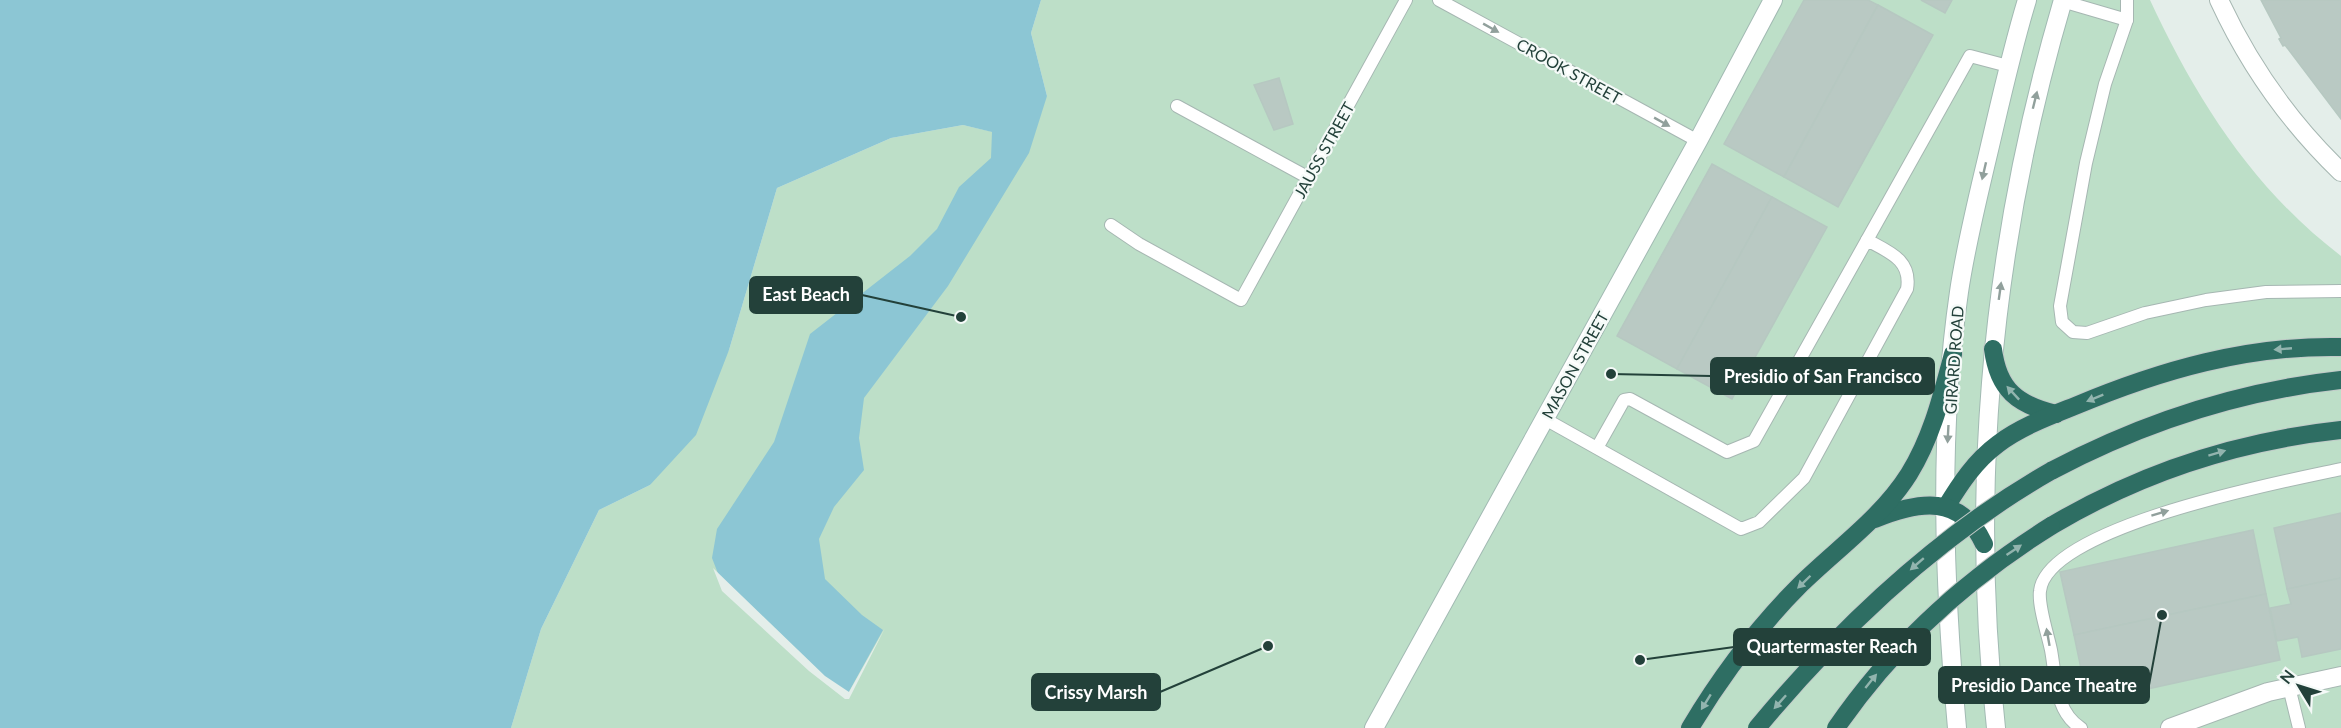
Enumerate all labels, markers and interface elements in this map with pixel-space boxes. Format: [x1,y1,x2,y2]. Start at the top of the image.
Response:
one-way arrow [1482,23,1499,33]
street label: CROOK STREET [1513,34,1625,107]
one-way arrow [2031,90,2041,109]
street label: JAUSS STREET [1289,98,1358,201]
one-way arrow [1654,117,1671,127]
one-way arrow [1978,162,1988,181]
callout: East Beach [750,277,862,313]
one-way arrow [1995,281,2004,300]
text: East Beach [762,283,850,305]
street label: GIRARD ROAD [1940,305,1967,415]
street label: MASON STREET [1537,307,1612,422]
one-way arrow [2273,344,2292,354]
callout: Presidio of San Francisco [1711,358,1934,394]
text: Presidio of San Francisco [1724,365,1922,387]
one-way arrow [2006,386,2020,401]
one-way arrow [2085,393,2103,403]
one-way arrow [1944,424,1953,443]
one-way arrow [2208,448,2226,457]
one-way arrow [2151,507,2169,517]
one-way arrow [2006,545,2022,556]
one-way arrow [1909,557,1925,570]
one-way arrow [1797,575,1811,589]
one-way arrow [2043,627,2052,646]
callout: Quartermaster Reach [1734,629,1930,665]
text: Quartermaster Reach [1747,635,1918,657]
north arrow [2269,656,2329,716]
text: N [2276,666,2298,687]
callout: Presidio Dance Theatre [1939,667,2149,703]
callout: Crissy Marsh [1032,674,1160,710]
one-way arrow [1864,674,1877,689]
text: Presidio Dance Theatre [1951,674,2137,696]
text: Crissy Marsh [1045,681,1147,703]
one-way arrow [1701,694,1712,710]
one-way arrow [1773,694,1787,709]

